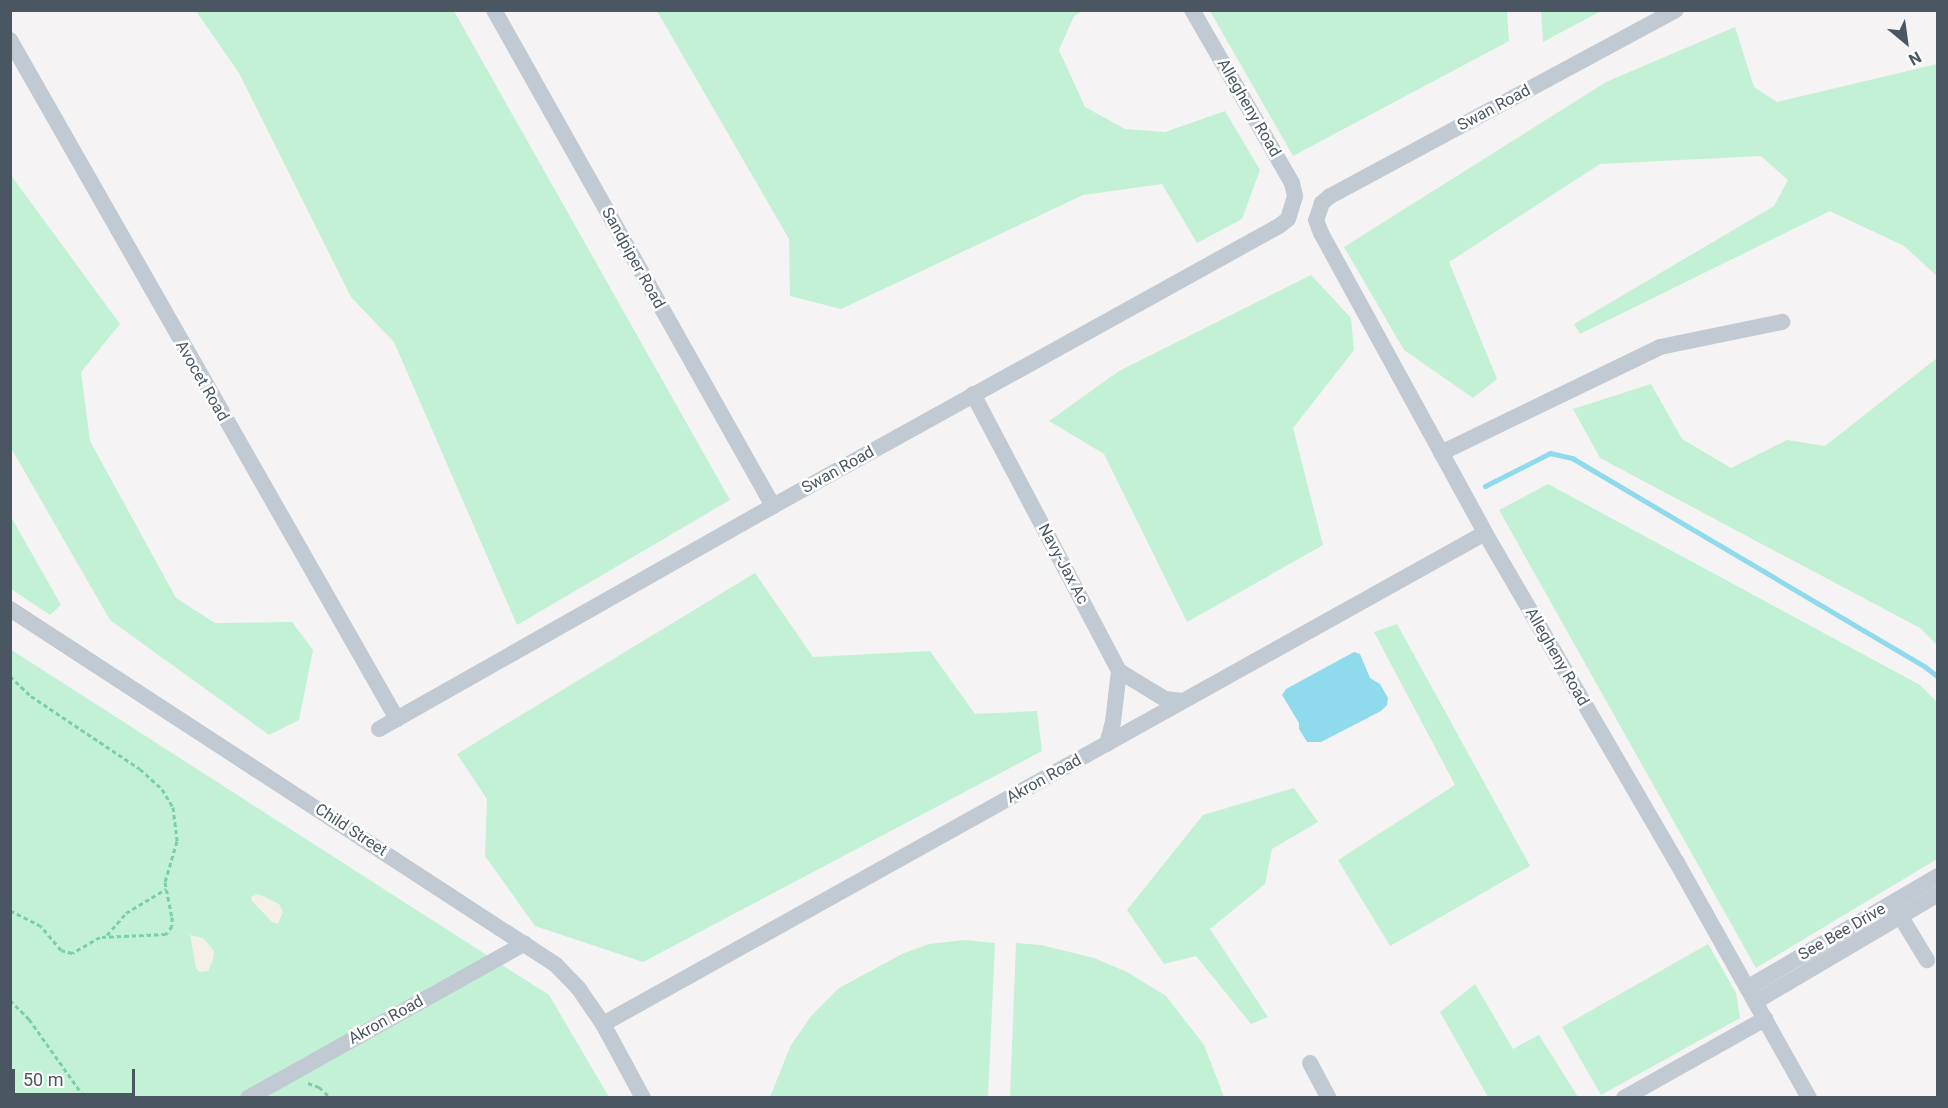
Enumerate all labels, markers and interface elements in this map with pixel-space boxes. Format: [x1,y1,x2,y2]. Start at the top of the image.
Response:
north arrow [1876,12,1936,72]
text: N [1905,47,1925,69]
street label: Allegheny Road [1213,56,1285,160]
street label: Swan Road [1454,81,1534,135]
street label: Sandpiper Road [597,204,669,312]
street label: Avocet Road [171,337,233,425]
street label: Swan Road [798,442,878,498]
street label: Navy-Jax Ac [1034,521,1092,607]
street label: Allegheny Road [1521,605,1593,709]
street label: Akron Road [1003,751,1085,807]
street label: Child Street [311,800,391,860]
street label: See Bee Drive [1795,899,1889,965]
street label: Akron Road [345,992,427,1048]
scale bar [15,1057,138,1095]
text: 50 m [23,1069,63,1090]

